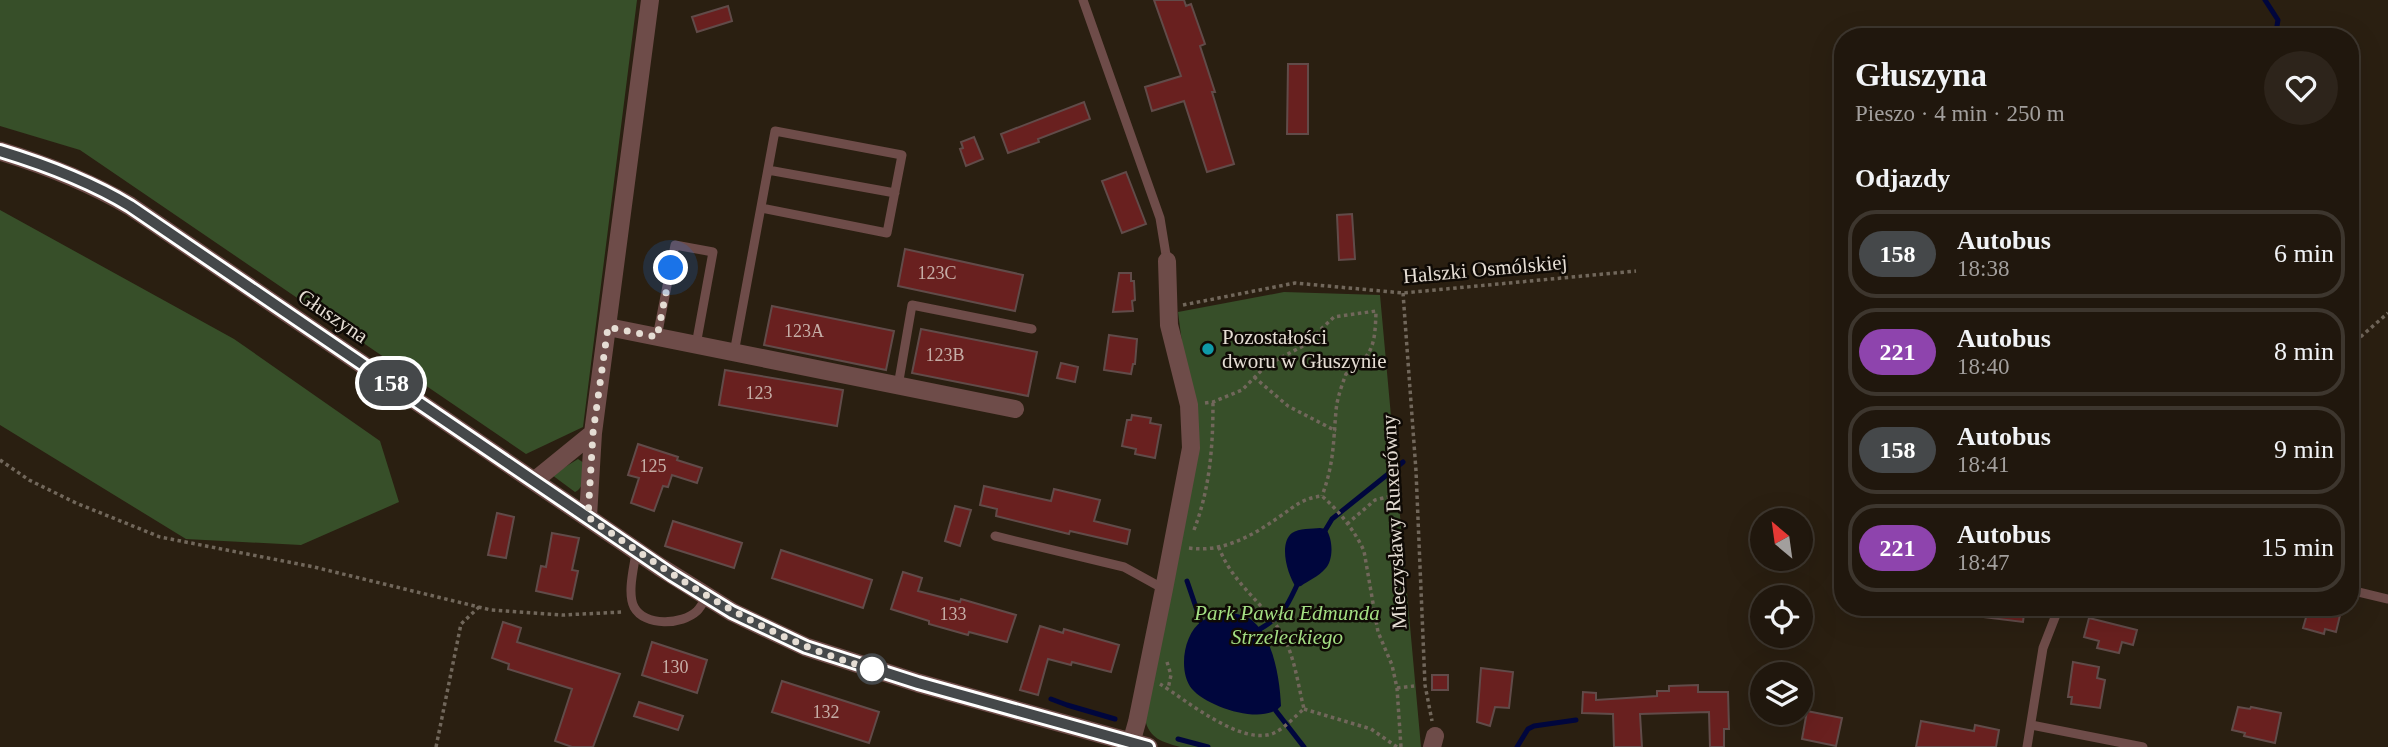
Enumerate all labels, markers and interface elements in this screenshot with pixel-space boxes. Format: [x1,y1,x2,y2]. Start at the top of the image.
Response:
button: heart [2264,51,2338,125]
text: Głuszyna [1855,57,1987,93]
text: Pieszo · 4 min · 250 m [1855,101,2065,126]
text: Odjazdy [1855,164,1950,193]
text: Autobus [1957,226,2051,255]
text: 6 min [2274,239,2334,268]
text: 158 [1880,241,1916,267]
your location [653,250,688,285]
street label: Halszki Osmólskiej [1402,250,1568,288]
text: 18:38 [1957,256,2009,281]
house number: 123C [917,263,957,283]
street label: Głuszyna [293,284,373,349]
house number: 123A [784,321,824,341]
text: Autobus [1957,324,2051,353]
place label: Pozostałości dworu w Głuszynie [1222,325,1386,373]
text: 8 min [2274,337,2334,366]
text: 221 [1880,339,1916,365]
marker: Pozostałości dworu w Głuszynie [1200,341,1216,357]
house number: 123B [925,345,965,365]
text: 18:40 [1957,354,2009,379]
line badge: 158 [351,360,431,406]
text: 158 [373,370,409,396]
house number: 123 [746,383,773,403]
street label: Mieczysławy Ruxerówny [1376,413,1412,630]
text: Autobus [1957,422,2051,451]
text: 9 min [2274,435,2334,464]
text: 158 [1880,437,1916,463]
text: 18:41 [1957,452,2009,477]
house number: 125 [640,456,667,476]
north arrow [1750,508,1813,570]
map controls [1750,508,1813,725]
text: Autobus [1957,520,2051,549]
text: 15 min [2261,533,2334,562]
text: 221 [1880,535,1916,561]
text: 18:47 [1957,550,2009,575]
button: locate [1750,585,1813,648]
park label: Park Pawła Edmunda Strzeleckiego [1193,601,1380,649]
house number: 133 [940,604,967,624]
unlabelled marker [857,654,887,684]
house number: 130 [662,657,689,677]
button: layers [1750,662,1813,725]
house number: 132 [813,702,840,722]

